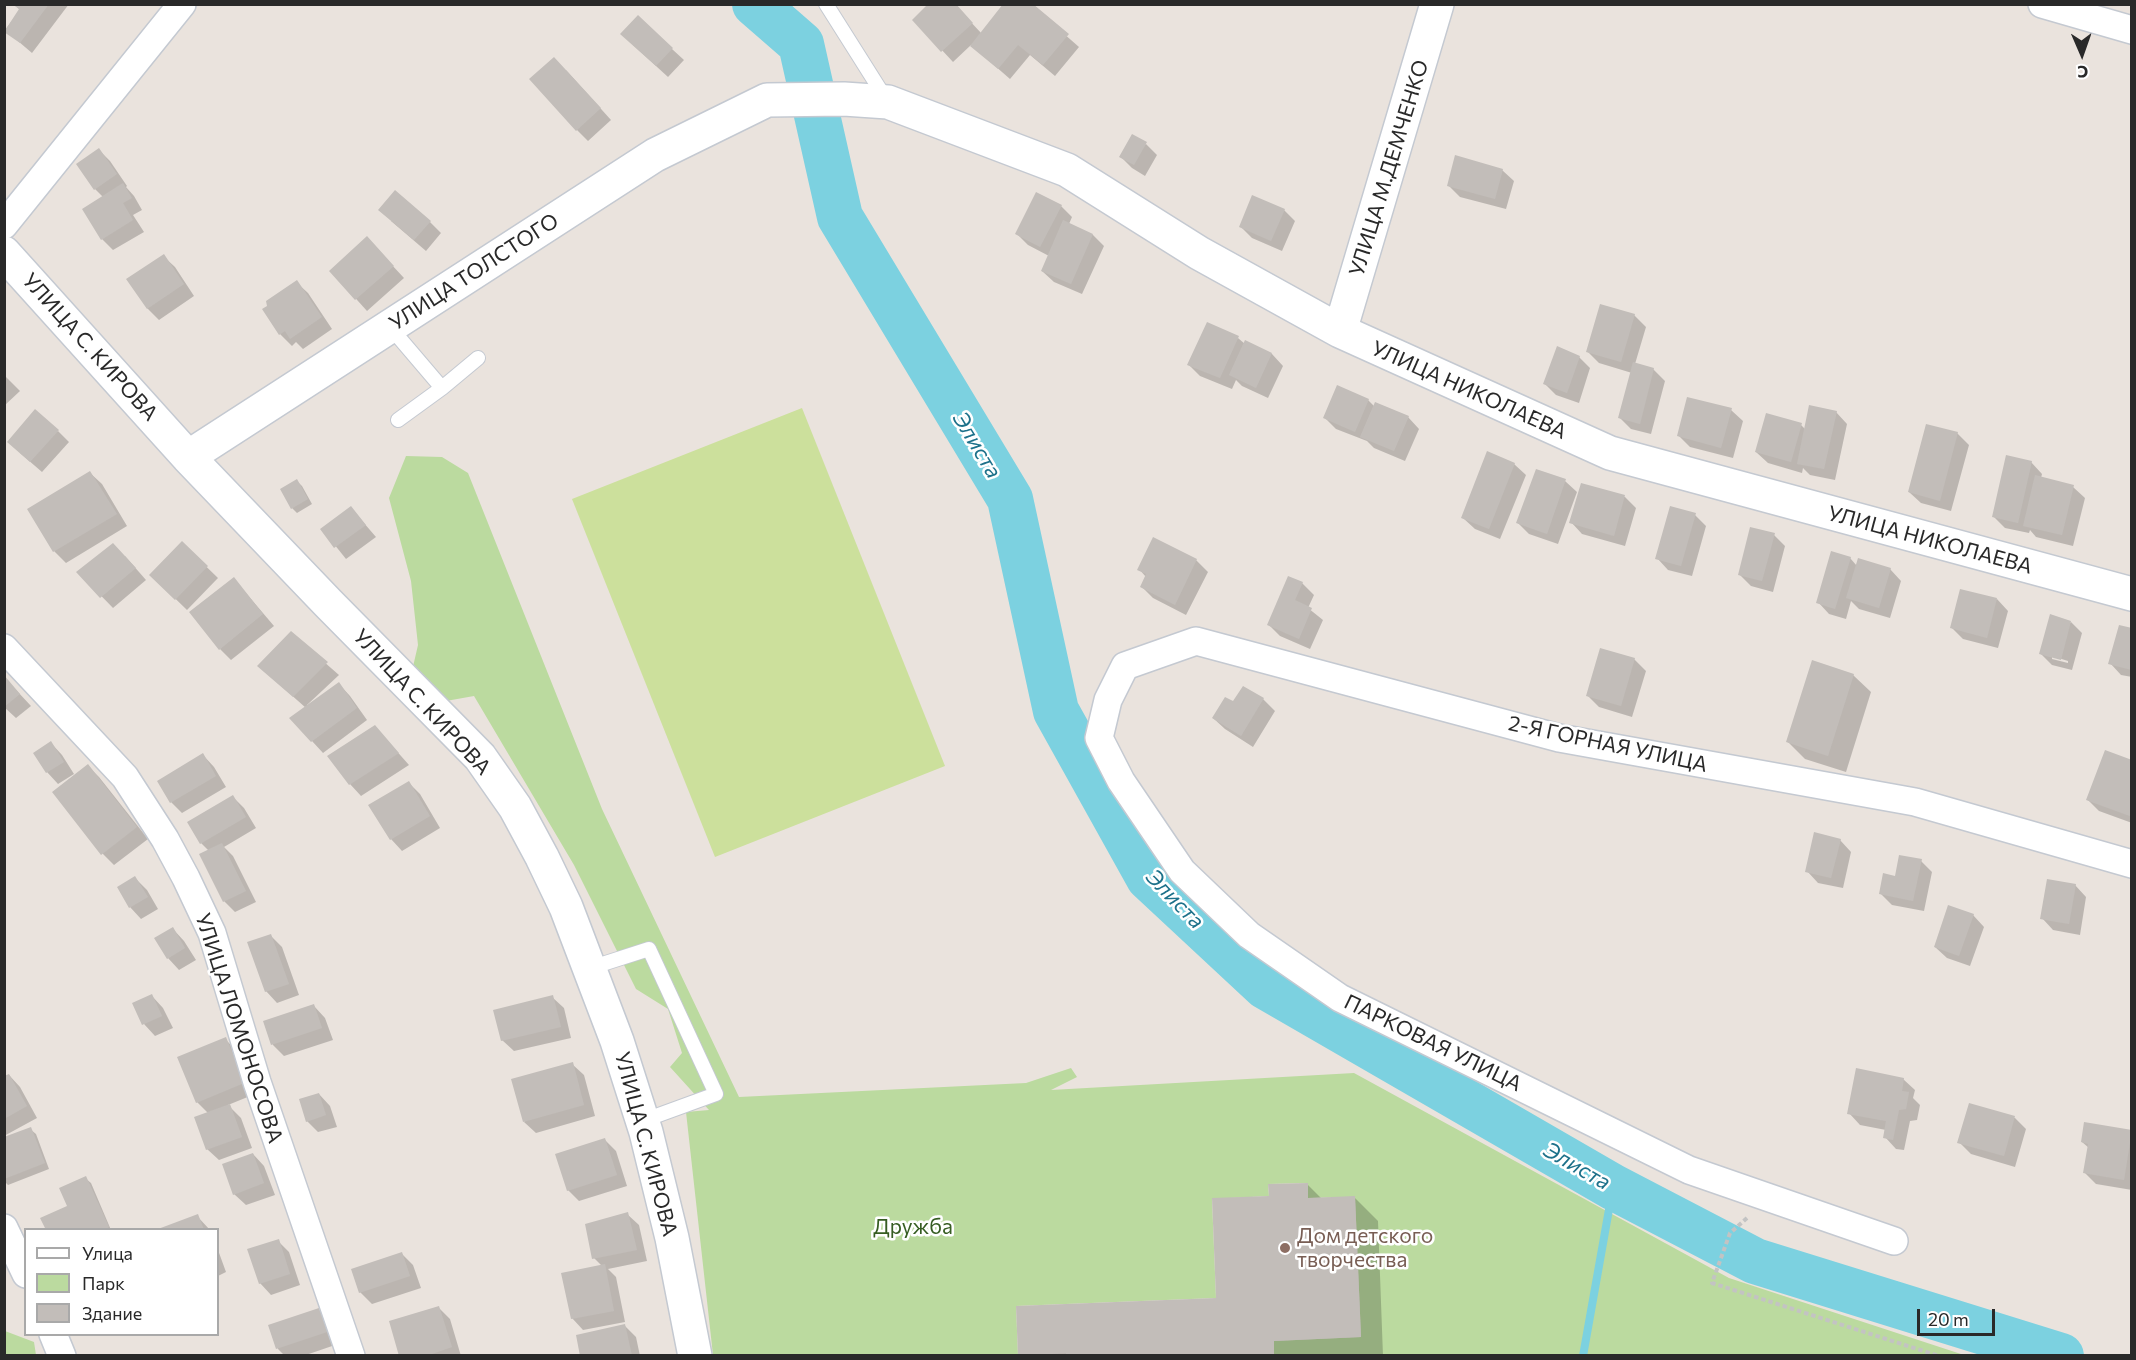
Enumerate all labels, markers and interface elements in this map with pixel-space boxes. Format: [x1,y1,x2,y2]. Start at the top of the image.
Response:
north arrow [2052,24,2112,84]
street label: УЛИЦА М.ДЕМЧЕНКО [1344,57,1434,279]
text: С [2077,63,2088,82]
street label: УЛИЦА ТОЛСТОГО [385,208,563,336]
street label: УЛИЦА С. КИРОВА [17,268,163,426]
street label: УЛИЦА НИКОЛАЕВА [1368,336,1570,444]
water label: Элиста [947,407,1007,483]
street label: УЛИЦА НИКОЛАЕВА [1825,501,2035,579]
street label: УЛИЦА С. КИРОВА [348,624,496,780]
street label: 2-Я ГОРНАЯ УЛИЦА [1506,711,1710,777]
water label: Элиста [1140,864,1210,934]
street label: УЛИЦА ЛОМОНОСОВА [190,910,288,1146]
street label: ПАРКОВАЯ УЛИЦА [1340,989,1526,1097]
street label: УЛИЦА С. КИРОВА [609,1049,683,1239]
water label: Элиста [1539,1136,1615,1196]
park label: Дружба [873,1214,953,1240]
place label: Дом детского творчества [1297,1223,1433,1273]
legend [24,1228,219,1336]
marker: Дом детского творчества [1278,1241,1292,1255]
text: Улица [82,1242,133,1264]
text: Парк [82,1272,125,1294]
scale bar [1920,1297,1998,1335]
text: Здание [82,1302,142,1324]
text: 20 m [1928,1308,1969,1330]

